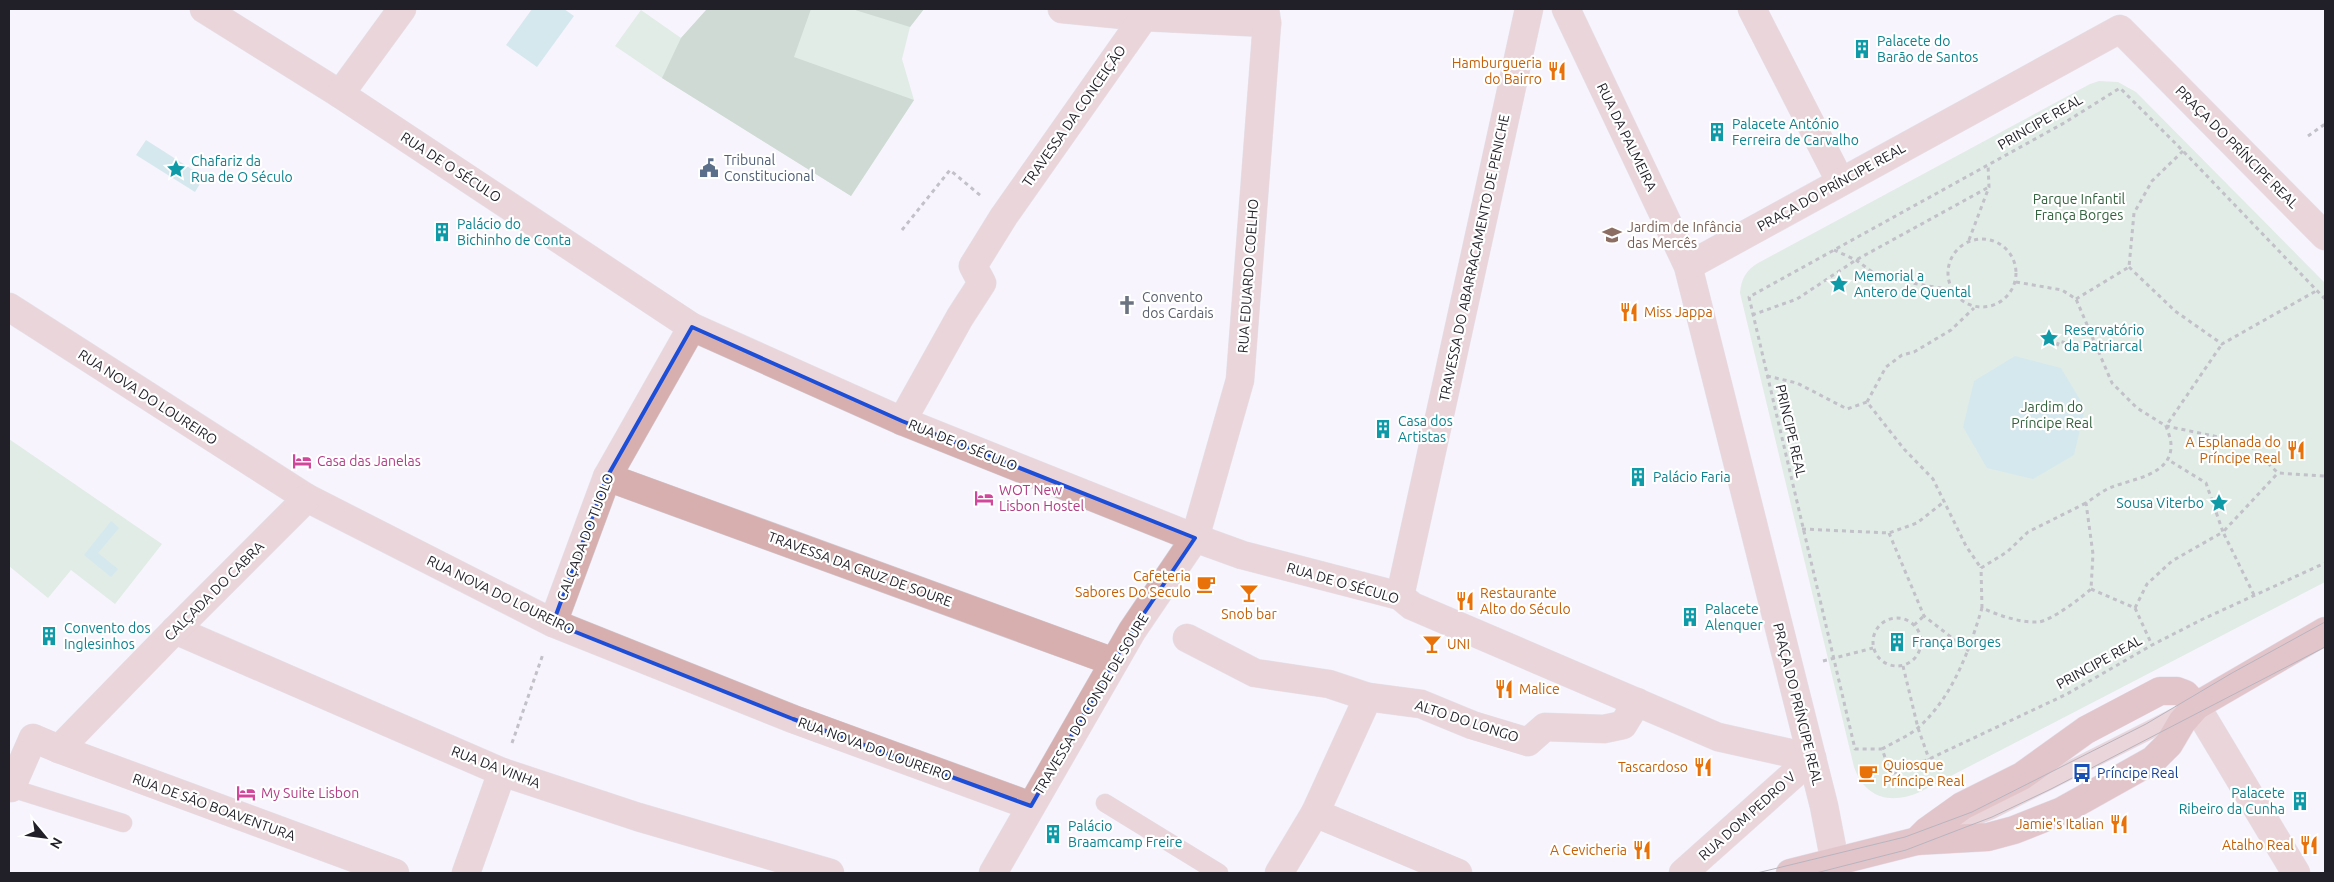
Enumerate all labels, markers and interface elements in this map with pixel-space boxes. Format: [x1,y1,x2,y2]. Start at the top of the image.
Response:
place label: Palacete do Barão de Santos [1877,33,1978,65]
building icon: Palacete do Barão de Santos [1851,38,1873,60]
street label: TRAVESSA DA CONCEIÇÃO [1018,41,1129,190]
place label: Hamburgueria do Bairro [1452,55,1542,87]
restaurant icon: Hamburgueria do Bairro [1546,60,1568,82]
street label: RUA DA PALMEIRA [1594,80,1660,194]
street label: PRAÇA DO PRÍNCIPE REAL [2172,82,2302,212]
street label: PRINCIPE REAL [1995,91,2085,153]
street label: TRAVESSA DO ABARRACAMENTO DE PENICHE [1436,113,1512,403]
place label: Palacete António Ferreira de Carvalho [1732,116,1859,148]
building icon: Palacete António Ferreira de Carvalho [1706,121,1728,143]
street label: RUA DE O SÉCULO [398,128,505,205]
street label: PRAÇA DO PRÍNCIPE REAL [1754,139,1908,234]
place label: Tribunal Constitucional [724,152,815,184]
place label: Chafariz da Rua de O Século [191,153,293,185]
public building icon: Tribunal Constitucional [698,157,720,179]
place icon: Chafariz da Rua de O Século [165,158,187,180]
park label: Parque Infantil França Borges [2033,191,2126,223]
street label: RUA EDUARDO COELHO [1235,198,1261,354]
place label: Palácio do Bichinho de Conta [457,216,571,248]
place label: Jardim de Infância das Mercês [1627,219,1742,251]
building icon: Palácio do Bichinho de Conta [431,221,453,243]
school or university icon: Jardim de Infância das Mercês [1601,224,1623,246]
place label: Memorial a Antero de Quental [1854,268,1971,300]
place icon: Memorial a Antero de Quental [1828,273,1850,295]
place label: Convento dos Cardais [1142,289,1214,321]
church icon: Convento dos Cardais [1116,294,1138,316]
restaurant icon: Miss Jappa [1618,301,1640,323]
place label: Miss Jappa [1644,304,1713,320]
place label: Reservatório da Patriarcal [2064,322,2144,354]
place icon: Reservatório da Patriarcal [2038,327,2060,349]
street label: RUA NOVA DO LOUREIRO [75,346,221,448]
street label: PRINCIPE REAL [1772,383,1810,479]
park label: Jardim do Príncipe Real [2011,399,2093,431]
place label: Casa dos Artistas [1398,413,1453,445]
street label: RUA DE O SÉCULO [906,415,1020,474]
building icon: Casa dos Artistas [1372,418,1394,440]
place label: A Esplanada do Príncipe Real [2186,434,2281,466]
restaurant icon: A Esplanada do Príncipe Real [2285,439,2307,461]
hotel icon: Casa das Janelas [291,450,313,472]
place label: Casa das Janelas [317,453,421,469]
building icon: Palácio Faria [1627,466,1649,488]
place label: Palácio Faria [1653,469,1731,485]
street label: CALÇADA DO TIJOLO [553,471,617,603]
place label: WOT New Lisbon Hostel [999,482,1084,514]
hotel icon: WOT New Lisbon Hostel [973,487,995,509]
place icon: Sousa Viterbo [2208,492,2230,514]
place label: Sousa Viterbo [2116,495,2204,511]
street label: TRAVESSA DA CRUZ DE SOURE [766,528,954,610]
street label: CALÇADA DO CABRA [161,538,267,644]
street label: RUA NOVA DO LOUREIRO [424,552,578,638]
street label: RUA DE O SÉCULO [1285,558,1401,607]
place label: Cafeteria Sabores Do Seculo [1075,568,1191,600]
cafe icon: Cafeteria Sabores Do Seculo [1195,573,1217,595]
bar icon: Snob bar [1238,582,1260,604]
place label: Restaurante Alto do Século [1480,585,1571,617]
restaurant icon: Restaurante Alto do Século [1454,590,1476,612]
place label: Palacete Alenquer [1705,601,1763,633]
place label: Snob bar [1221,606,1277,622]
building icon: Palacete Alenquer [1679,606,1701,628]
street label: TRAVESSA DO CONDE DE SOURE [1030,610,1152,797]
place label: Convento dos Inglesinhos [64,620,151,652]
street label: PRAÇA DO PRÍNCIPE REAL [1770,621,1827,787]
building icon: Convento dos Inglesinhos [38,625,60,647]
building icon: França Borges [1886,631,1908,653]
street label: PRINCIPE REAL [2053,632,2145,692]
bar icon: UNI [1421,633,1443,655]
place label: França Borges [1912,634,2001,650]
place label: UNI [1447,636,1470,652]
restaurant icon: Malice [1493,678,1515,700]
place label: Malice [1519,681,1560,697]
street label: ALTO DO LONGO [1413,697,1521,745]
street label: RUA NOVA DO LOUREIRO [796,714,954,784]
street label: RUA DA VINHA [449,743,543,791]
restaurant icon: Tascardoso [1692,756,1714,778]
place label: Quiosque Príncipe Real [1883,757,1965,789]
place label: Tascardoso [1618,759,1688,775]
cafe icon: Quiosque Príncipe Real [1857,762,1879,784]
bus stop icon: Príncipe Real [2071,762,2093,784]
place label: Príncipe Real [2097,765,2179,781]
street label: RUA DOM PEDRO V [1695,768,1799,864]
street label: RUA DE SÃO BOAVENTURA [130,769,298,844]
hotel icon: My Suite Lisbon [235,782,257,804]
place label: My Suite Lisbon [261,785,359,801]
place label: Palacete Ribeiro da Cunha [2179,785,2285,817]
building icon: Palacete Ribeiro da Cunha [2289,790,2311,812]
north arrow [20,812,70,862]
restaurant icon: Jamie's Italian [2108,813,2130,835]
place label: Jamie's Italian [2016,816,2104,832]
place label: Palácio Braamcamp Freire [1068,818,1182,850]
building icon: Palácio Braamcamp Freire [1042,823,1064,845]
restaurant icon: Atalho Real [2298,834,2320,856]
text: N [47,835,66,852]
place label: Atalho Real [2222,837,2294,853]
restaurant icon: A Cevicheria [1631,839,1653,861]
place label: A Cevicheria [1550,842,1627,858]

